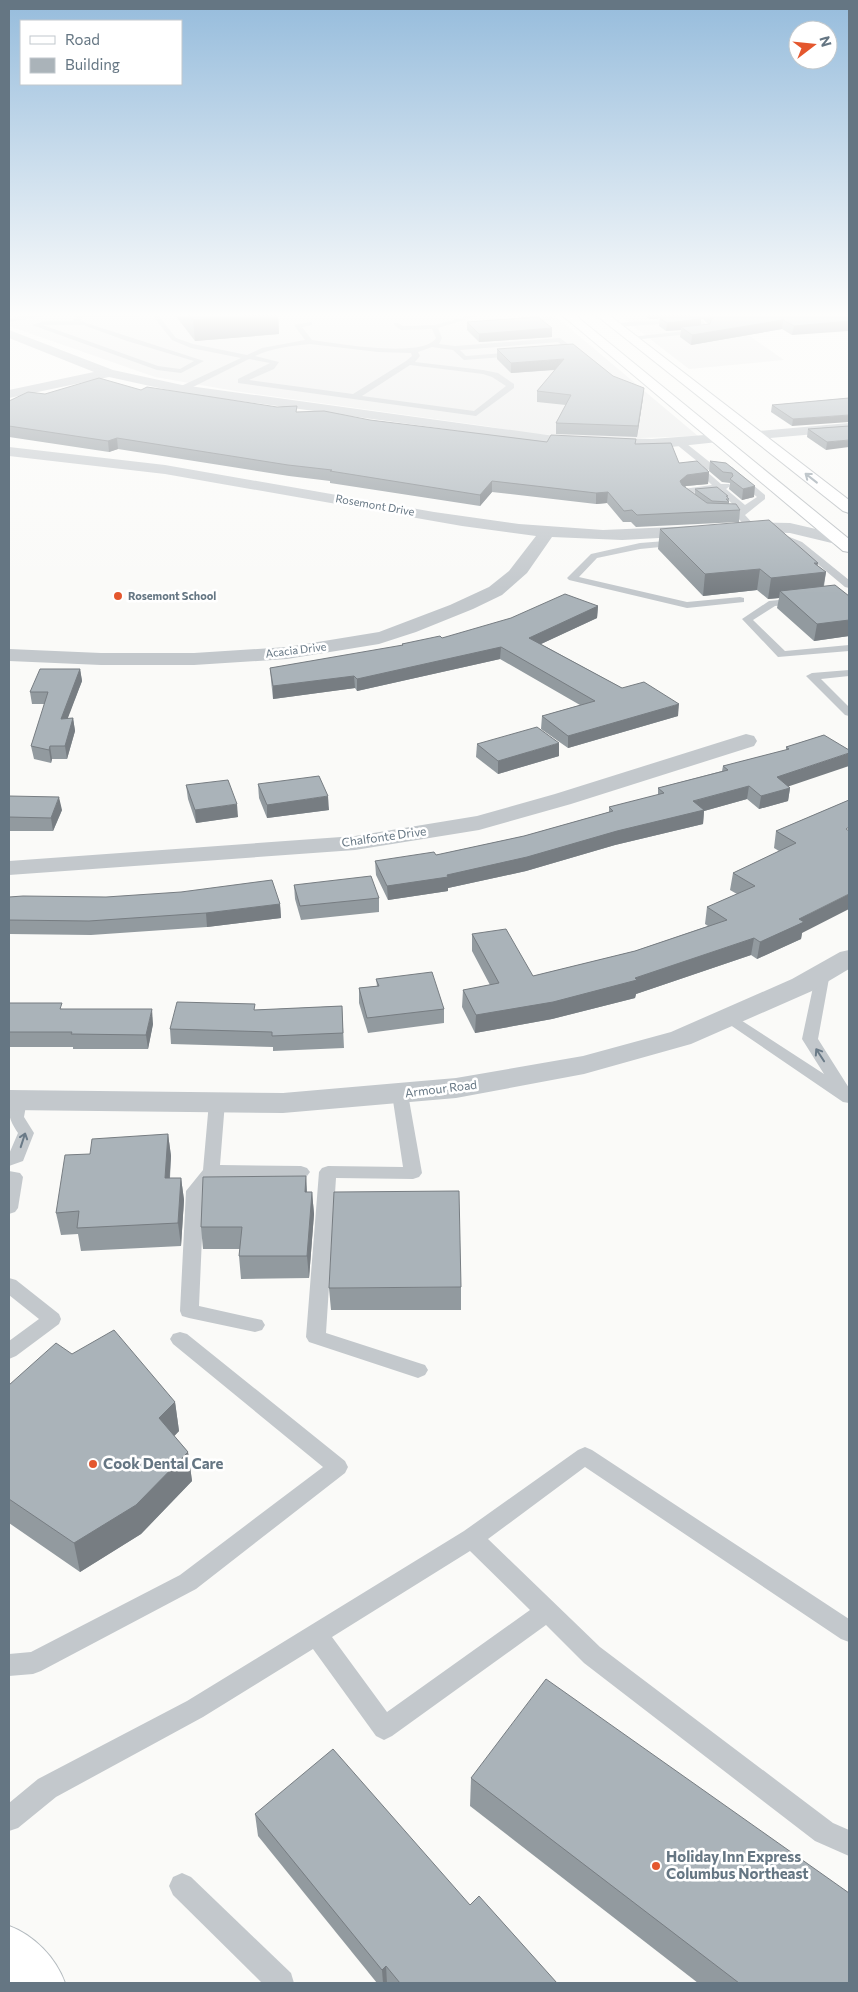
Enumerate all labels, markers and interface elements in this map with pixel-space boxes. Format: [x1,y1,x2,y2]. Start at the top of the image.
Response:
legend [20,20,182,85]
north arrow [788,20,838,70]
text: Road [65,30,100,48]
text: N [816,34,836,49]
text: Building [65,55,120,73]
one-way arrow [805,472,818,483]
street label: Rosemont Drive [335,491,416,518]
place label: Rosemont School [128,589,216,602]
marker: Rosemont School [112,590,124,602]
street label: Acacia Drive [265,639,327,660]
street label: Chalfonte Drive [341,823,427,849]
one-way arrow [815,1049,825,1063]
street label: Armour Road [404,1077,478,1099]
one-way arrow [19,1133,28,1148]
place label: Cook Dental Care [103,1454,224,1472]
marker: Cook Dental Care [87,1458,99,1470]
place label: Holiday Inn Express Columbus Northeast [666,1847,809,1882]
marker: Holiday Inn Express Columbus Northeast [650,1860,662,1872]

